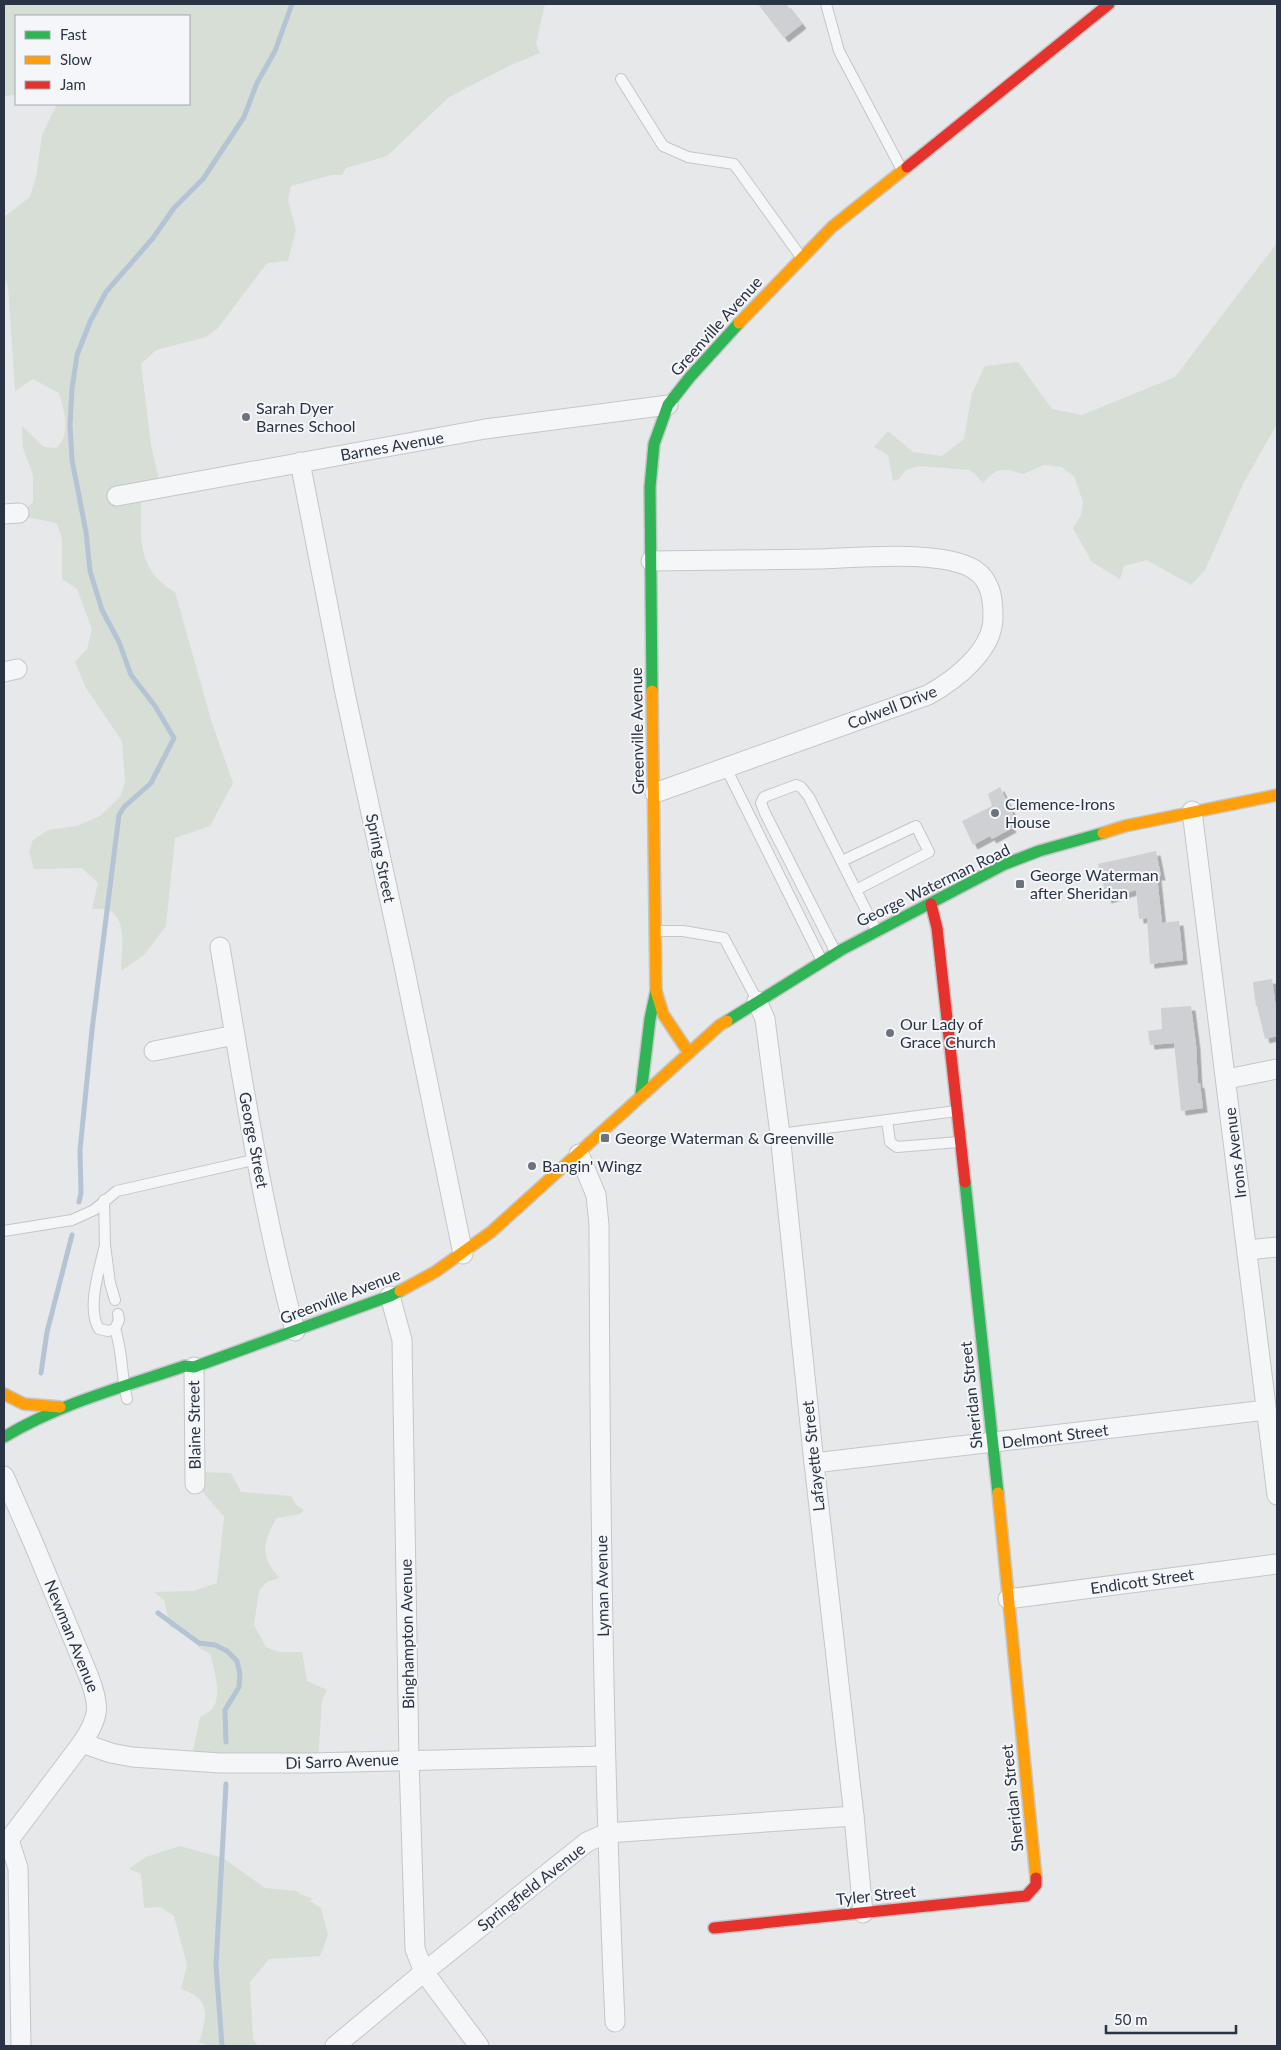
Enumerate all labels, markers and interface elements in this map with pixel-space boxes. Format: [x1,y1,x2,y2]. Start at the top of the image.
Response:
legend [15,15,190,105]
text: Fast [60,25,87,43]
text: Slow [60,50,92,68]
text: Jam [60,75,86,93]
street label: Greenville Avenue [666,272,765,379]
place label: Sarah Dyer Barnes School [256,398,356,435]
marker: Sarah Dyer Barnes School [240,411,252,423]
street label: Barnes Avenue [339,427,445,464]
street label: Greenville Avenue [626,667,647,795]
street label: Colwell Drive [845,681,939,732]
place label: Clemence-Irons House [1005,794,1115,831]
marker: Clemence-Irons House [989,807,1001,819]
street label: Spring Street [363,812,400,904]
street label: George Waterman Road [853,839,1013,930]
place label: George Waterman after Sheridan [1030,865,1159,902]
marker: George Waterman after Sheridan [1014,878,1026,890]
place label: Our Lady of Grace Church [900,1014,996,1051]
marker: Our Lady of Grace Church [884,1027,896,1039]
street label: George Street [236,1090,273,1190]
street label: Irons Avenue [1220,1107,1249,1200]
place label: George Waterman & Greenville [615,1128,834,1147]
marker: George Waterman & Greenville [599,1132,611,1144]
place label: Bangin' Wingz [542,1156,642,1175]
marker: Bangin' Wingz [526,1160,538,1172]
street label: Greenville Avenue [277,1264,403,1327]
street label: Sheridan Street [955,1340,986,1450]
street label: Blaine Street [183,1380,204,1470]
street label: Lafayette Street [797,1399,828,1512]
street label: Delmont Street [1001,1420,1110,1451]
street label: Lyman Avenue [591,1535,612,1637]
street label: Binghampton Avenue [396,1559,417,1709]
street label: Endicott Street [1089,1564,1195,1597]
street label: Newman Avenue [41,1577,104,1695]
street label: Sheridan Street [996,1743,1027,1853]
street label: Di Sarro Avenue [285,1749,399,1772]
street label: Springfield Avenue [473,1839,588,1934]
street label: Tyler Street [835,1881,917,1908]
scale bar [1106,2002,1236,2034]
text: 50 m [1114,2010,1148,2028]

